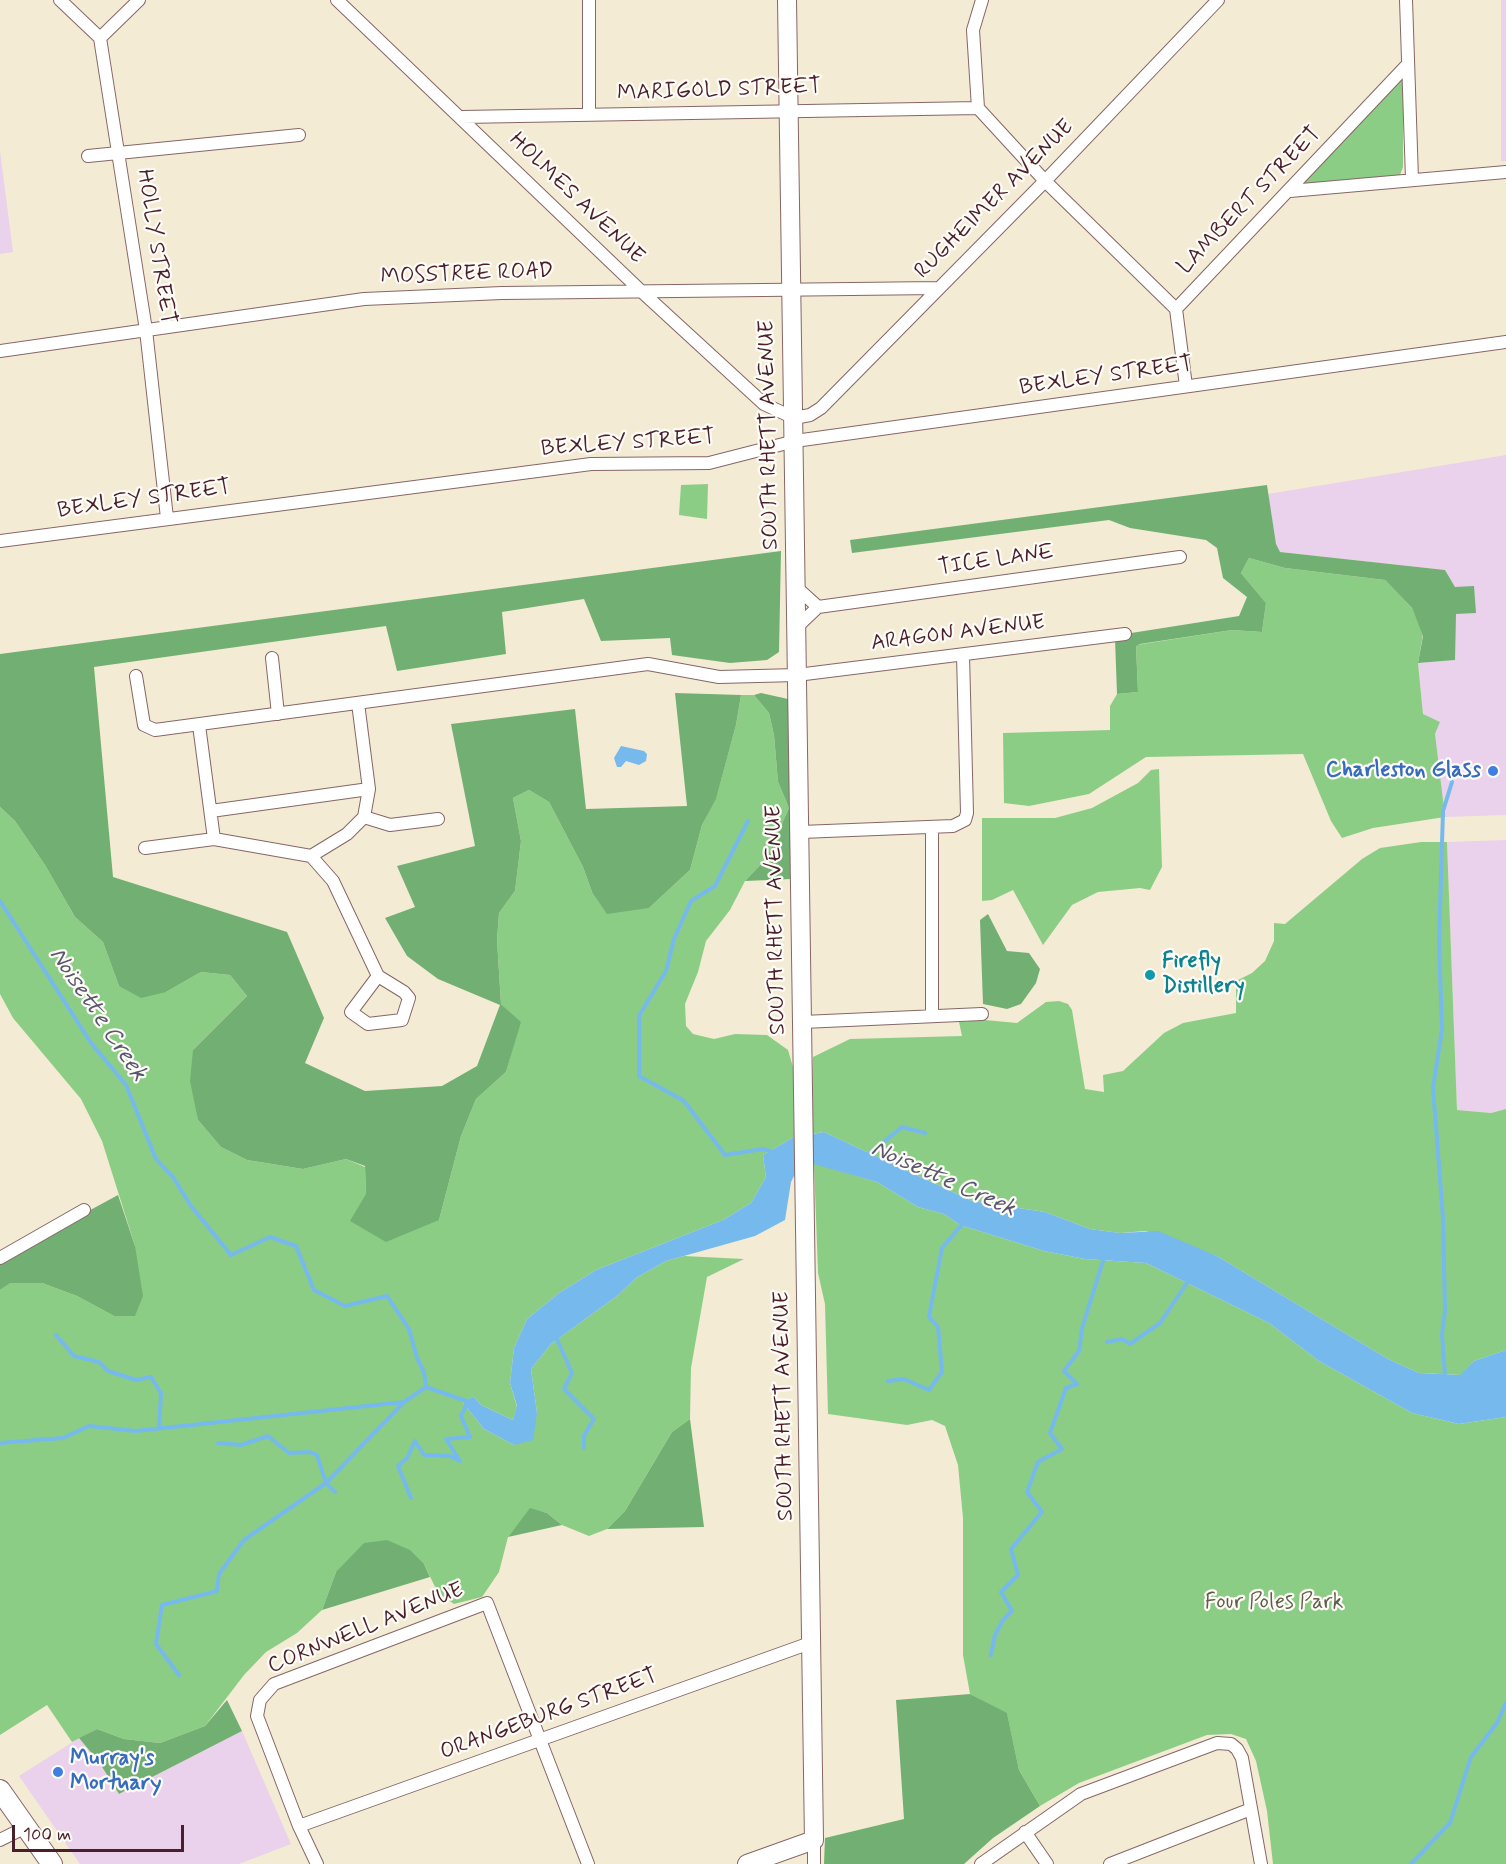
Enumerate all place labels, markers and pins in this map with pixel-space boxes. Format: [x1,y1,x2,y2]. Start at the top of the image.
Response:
place label: Charleston Glass [1326,758,1481,784]
marker: Charleston Glass [1486,764,1500,778]
place label: Firefly Distillery [1162,949,1245,1000]
marker: Firefly Distillery [1143,968,1157,982]
place label: Murray's Mortuary [70,1746,161,1798]
marker: Murray's Mortuary [51,1765,65,1779]

